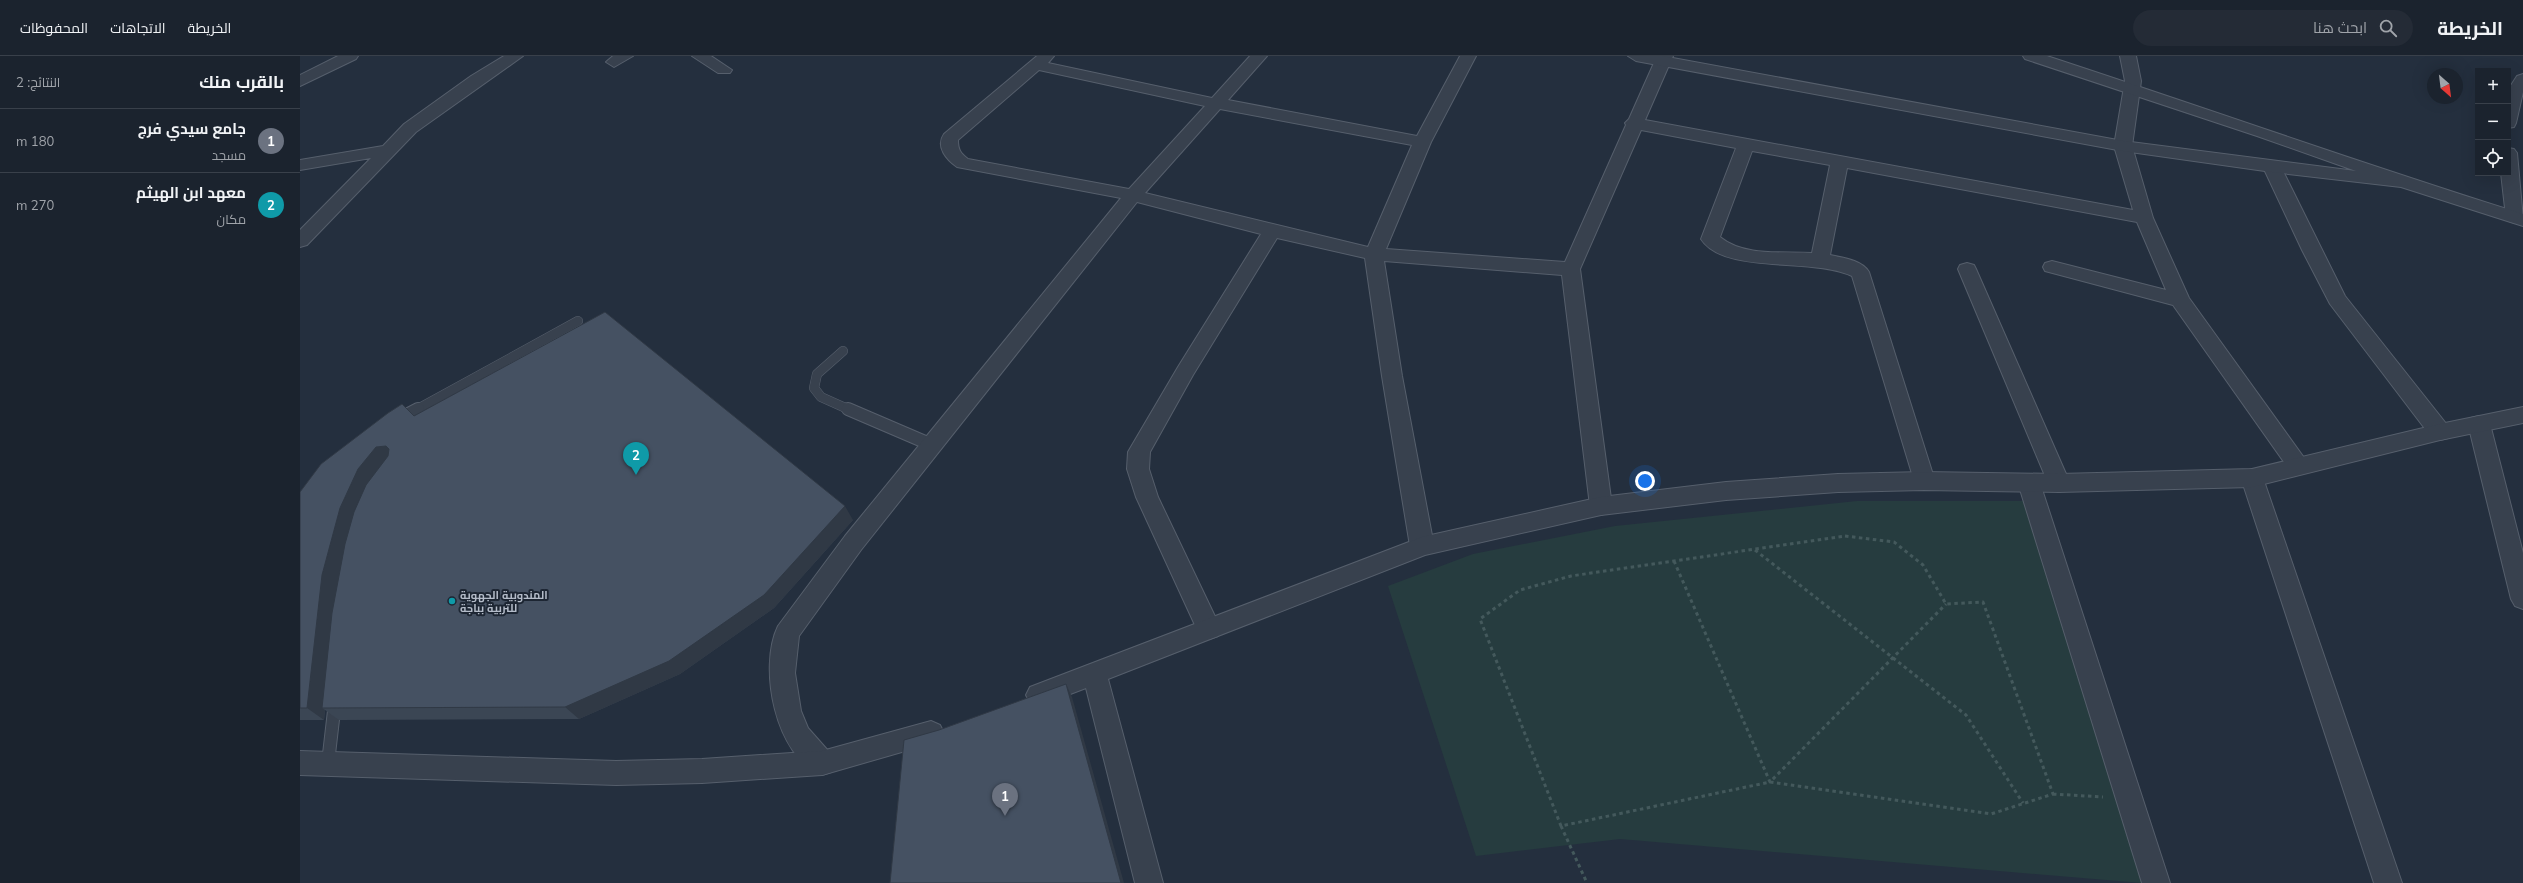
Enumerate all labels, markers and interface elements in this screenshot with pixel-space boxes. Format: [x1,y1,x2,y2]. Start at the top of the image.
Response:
search box [2133,10,2413,46]
text: الخريطة [2437,16,2503,40]
icon: search [2377,17,2399,39]
text: ابحث هنا [2313,18,2367,37]
text: المحفوظات [20,19,88,37]
text: الاتجاهات [110,19,166,37]
text: الخريطة [188,19,231,37]
north arrow [2427,68,2463,104]
map controls [2475,68,2511,176]
button: + [2475,68,2511,104]
text: بالقرب منك [199,71,284,92]
text: النتائج: 2 [16,74,60,90]
button: − [2475,104,2511,140]
text: جامع سيدي فرج [138,119,246,138]
text: 180 m [16,133,54,149]
text: 1 [267,133,275,149]
button: locate [2475,140,2511,176]
text: مسجد [212,147,246,163]
text: معهد ابن الهيثم [136,183,246,202]
text: 270 m [16,197,54,213]
text: 2 [267,197,275,213]
text: مكان [217,211,246,227]
pin: 2 [623,442,649,475]
your location [1635,471,1655,491]
place label: المندوبية الجهوية للتربية بباجة [460,588,548,615]
marker: المندوبية الجهوية للتربية بباجة [447,596,457,606]
pin: 1 [992,783,1018,816]

